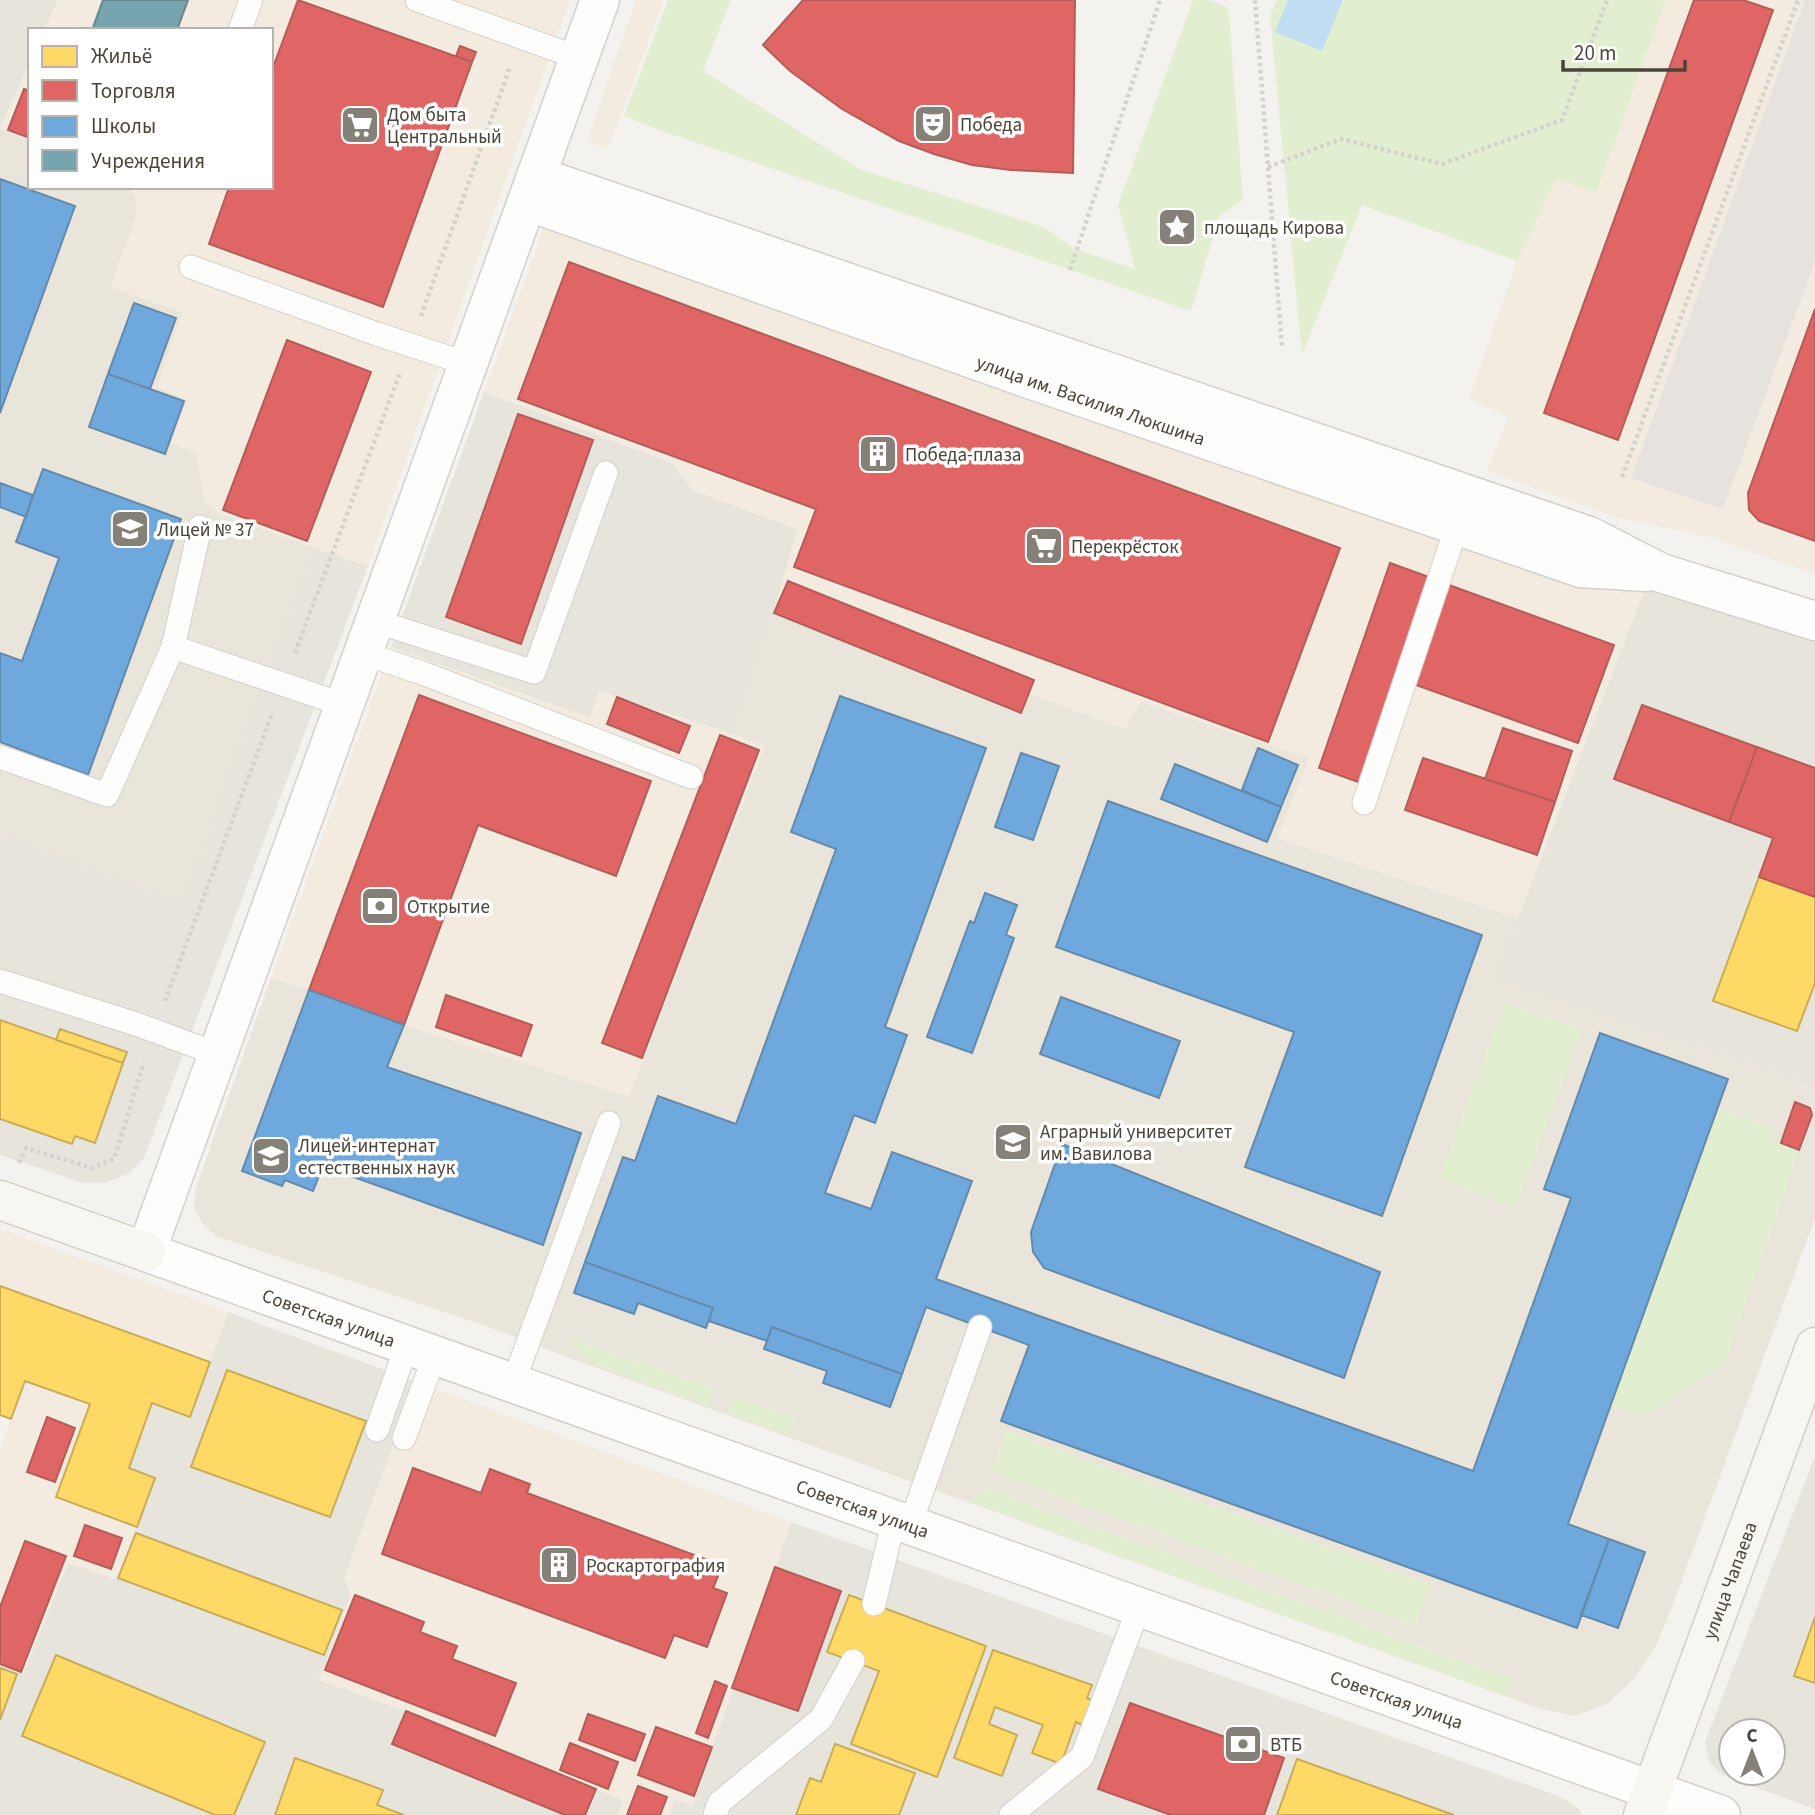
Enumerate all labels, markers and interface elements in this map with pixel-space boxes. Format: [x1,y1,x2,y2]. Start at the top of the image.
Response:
legend [28,28,273,189]
scale bar [1563,28,1686,72]
text: 20 m [1574,38,1616,68]
text: Жильё [91,41,152,71]
text: Торговля [91,76,176,106]
place label: Дом быта Центральный [387,102,502,151]
theatre icon: Победа [912,103,954,145]
supermarket icon: Дом быта Центральный [339,104,381,146]
text: Школы [91,111,156,141]
place label: Победа [960,112,1022,139]
text: Учреждения [91,146,205,176]
place icon: площадь Кирова [1156,206,1198,248]
place label: площадь Кирова [1204,215,1344,242]
street label: улица им. Василия Люкшина [972,349,1208,453]
building icon: Победа-плаза [857,433,899,475]
place label: Победа-плаза [905,442,1021,469]
school or university icon: Лицей № 37 [109,508,151,550]
place label: Лицей № 37 [157,517,254,544]
supermarket icon: Перекрёсток [1023,525,1065,567]
place label: Перекрёсток [1071,534,1179,561]
bank icon: Открытие [359,885,401,927]
place label: Открытие [407,894,490,921]
place label: Аграрный университет им. Вавилова [1040,1119,1233,1168]
school or university icon: Аграрный университет им. Вавилова [992,1121,1034,1163]
place label: Лицей-интернат естественных наук [298,1133,456,1182]
school or university icon: Лицей-интернат естественных наук [250,1135,292,1177]
street label: Советская улица [258,1283,399,1355]
street label: Советская улица [792,1473,933,1546]
street label: улица Чапаева [1697,1518,1765,1643]
building icon: Роскартография [538,1544,580,1586]
place label: Роскартография [586,1553,725,1580]
street label: Советская улица [1326,1664,1466,1737]
north arrow [1717,1717,1787,1787]
bank icon: ВТБ [1222,1723,1264,1765]
text: С [1746,1723,1758,1750]
place label: ВТБ [1270,1732,1302,1759]

